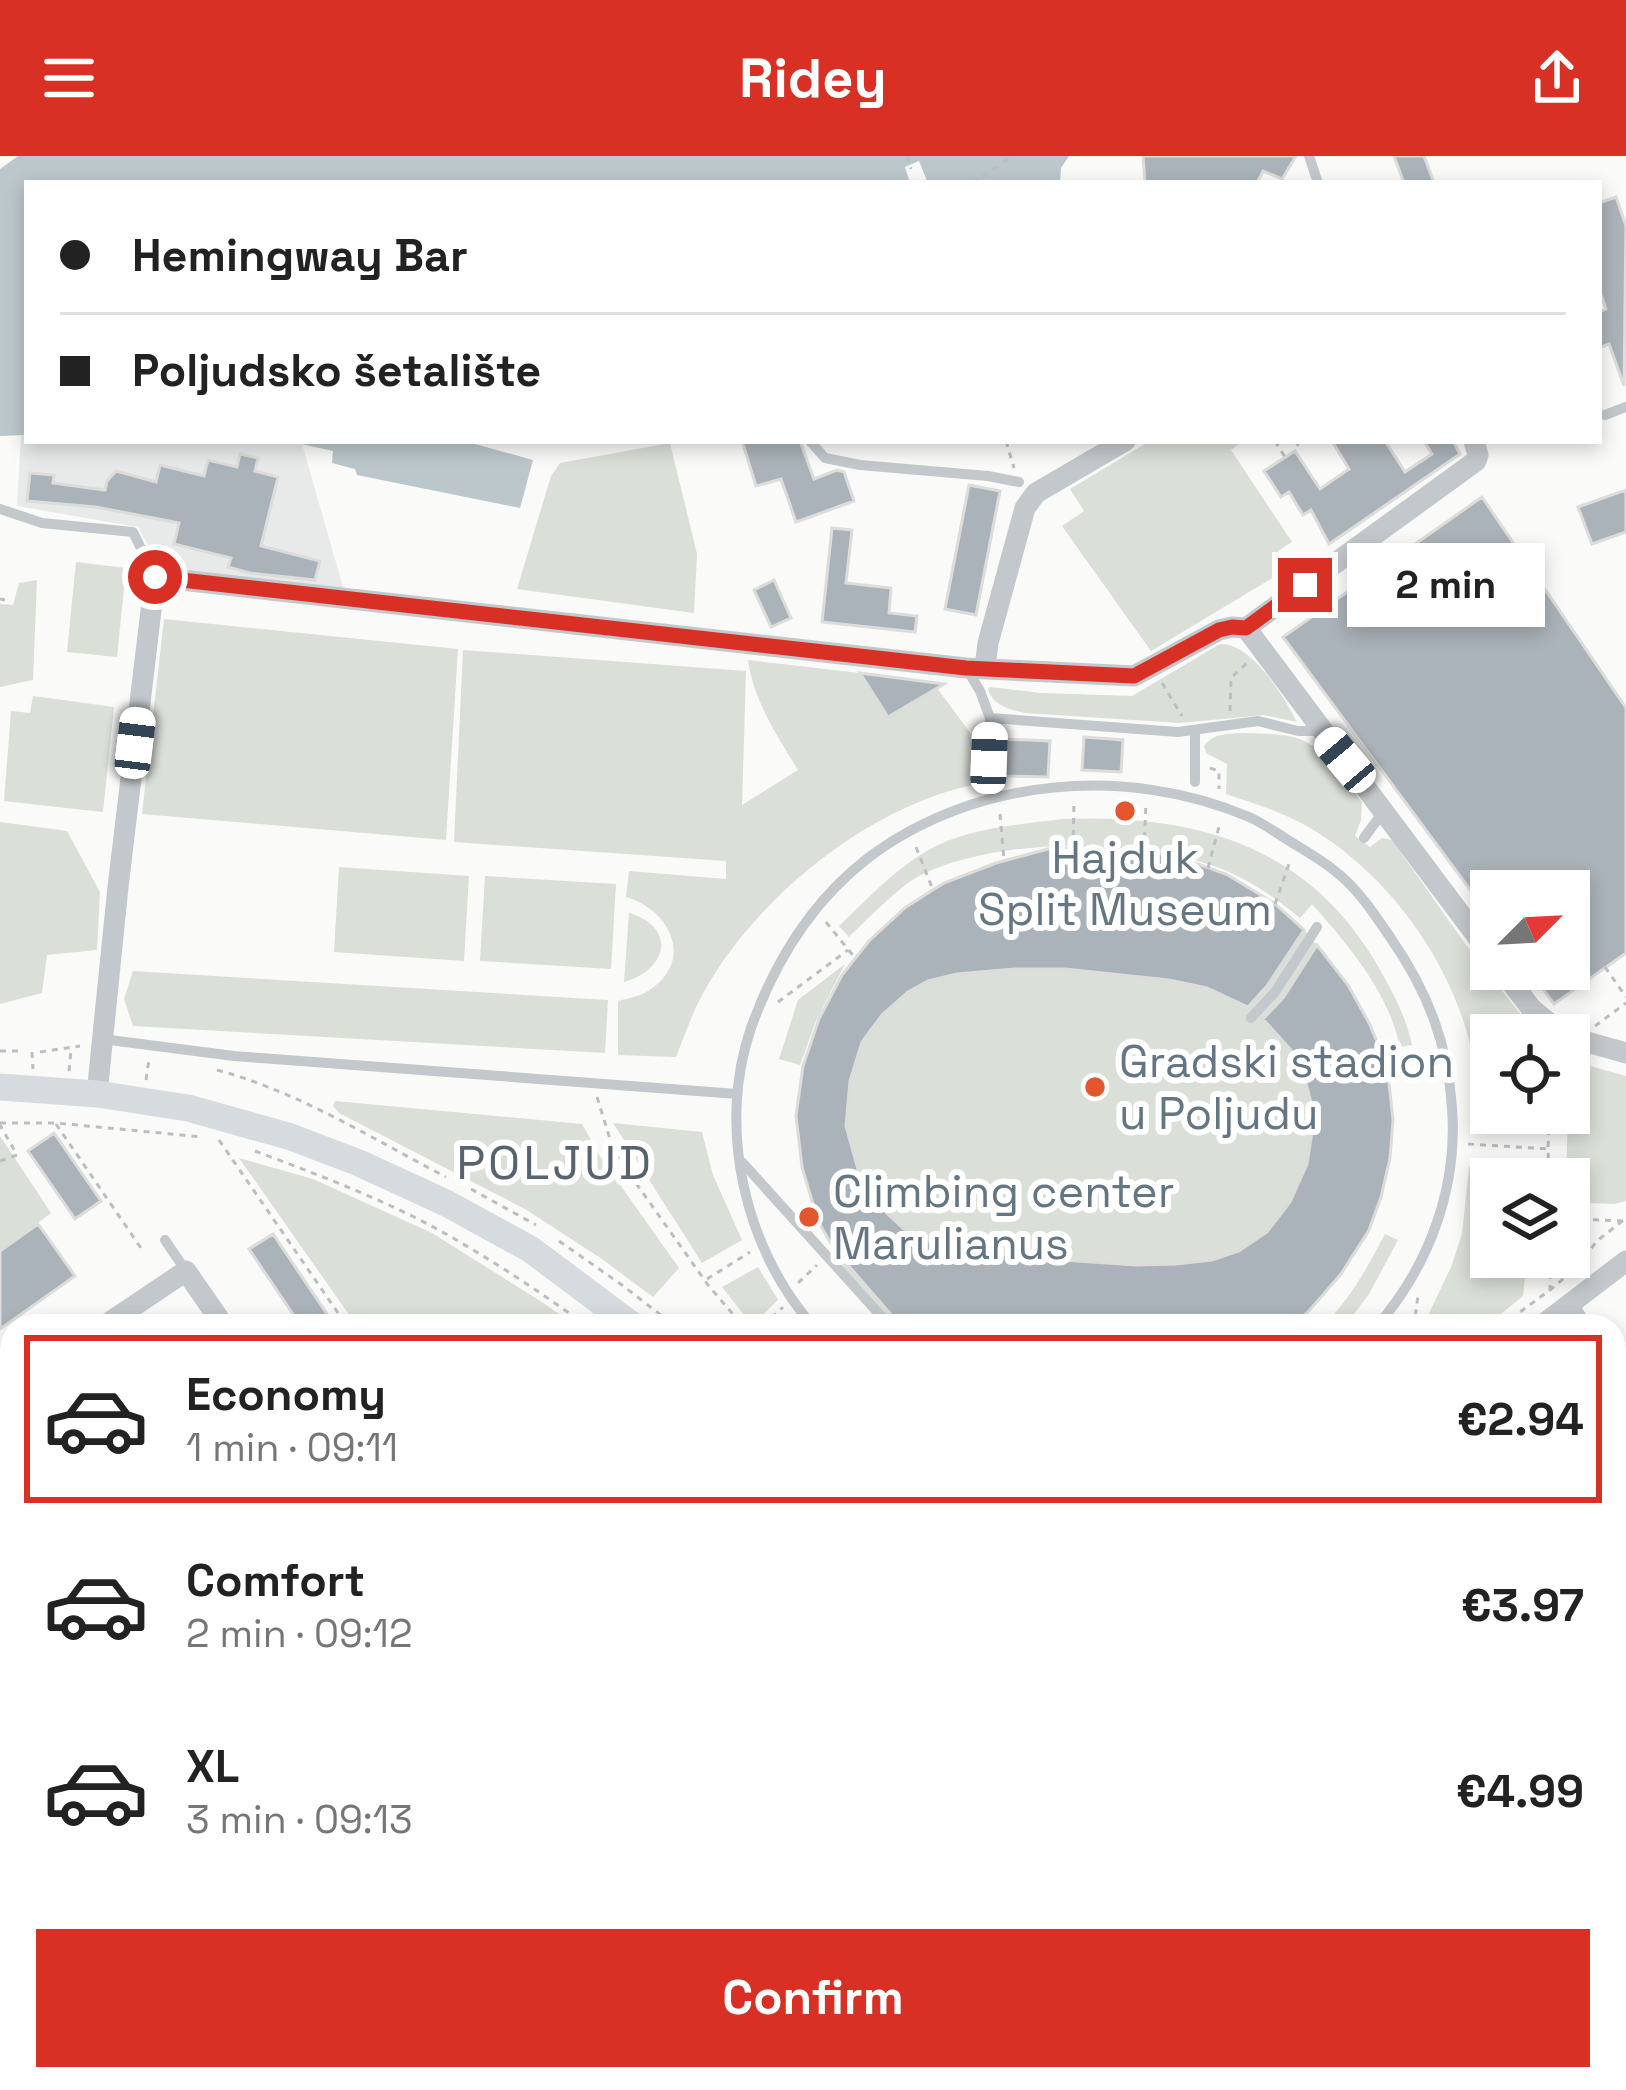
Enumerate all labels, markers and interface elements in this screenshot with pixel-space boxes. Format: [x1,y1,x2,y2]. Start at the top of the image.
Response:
text: Ridey [739,44,887,113]
icon: menu [36,45,102,111]
icon: share [1524,45,1590,111]
text: Hemingway Bar [132,227,468,284]
text: Poljudsko šetalište [132,342,541,399]
callout: 2 min [1347,543,1545,627]
route start [128,550,182,604]
route end [1278,558,1332,612]
text: 2 min [1396,560,1496,609]
car [113,705,157,781]
car [970,721,1008,795]
car [1308,721,1382,799]
marker: Hajduk Split Museum [1112,798,1138,824]
place label: Hajduk Split Museum [978,829,1272,938]
north arrow [1470,870,1590,990]
map controls [1470,870,1590,1278]
button: locate [1470,1014,1590,1134]
place label: Gradski stadion u Poljudu [1119,1033,1454,1142]
marker: Gradski stadion u Poljudu [1082,1074,1108,1100]
district label: POLJUD [456,1132,654,1193]
button: layers [1470,1158,1590,1278]
place label: Climbing center Marulianus [833,1163,1175,1272]
marker: Climbing center Marulianus [796,1204,822,1230]
icon: car [42,1365,150,1473]
text: Economy [186,1366,386,1423]
text: €2.94 [1457,1391,1584,1448]
text: 1 min · 09:11 [186,1423,398,1472]
icon: car [42,1551,150,1659]
text: Comfort [186,1552,365,1609]
text: €3.97 [1461,1577,1584,1634]
text: 2 min · 09:12 [186,1609,412,1658]
icon: car [42,1737,150,1845]
text: XL [186,1738,239,1795]
text: €4.99 [1456,1763,1584,1820]
text: 3 min · 09:13 [186,1795,413,1844]
button: Confirm [36,1929,1590,2067]

